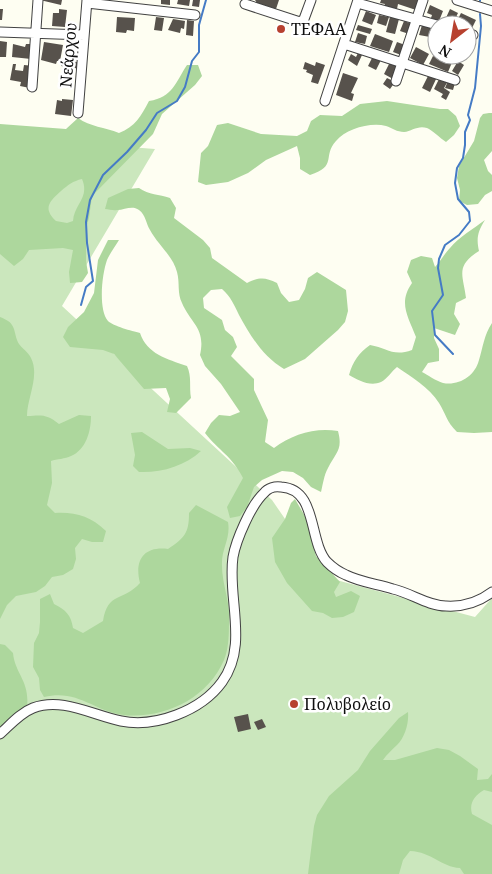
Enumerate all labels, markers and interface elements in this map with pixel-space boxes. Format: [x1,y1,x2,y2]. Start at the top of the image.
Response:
north arrow [427,15,477,65]
place label: ΤΕΦΑΑ [291,18,347,40]
street label: Νεάρχου [54,22,82,88]
marker: ΤΕΦΑΑ [275,23,287,35]
text: N [435,41,455,63]
place label: Πολυβολείο [304,693,391,715]
marker: Πολυβολείο [288,698,300,710]

